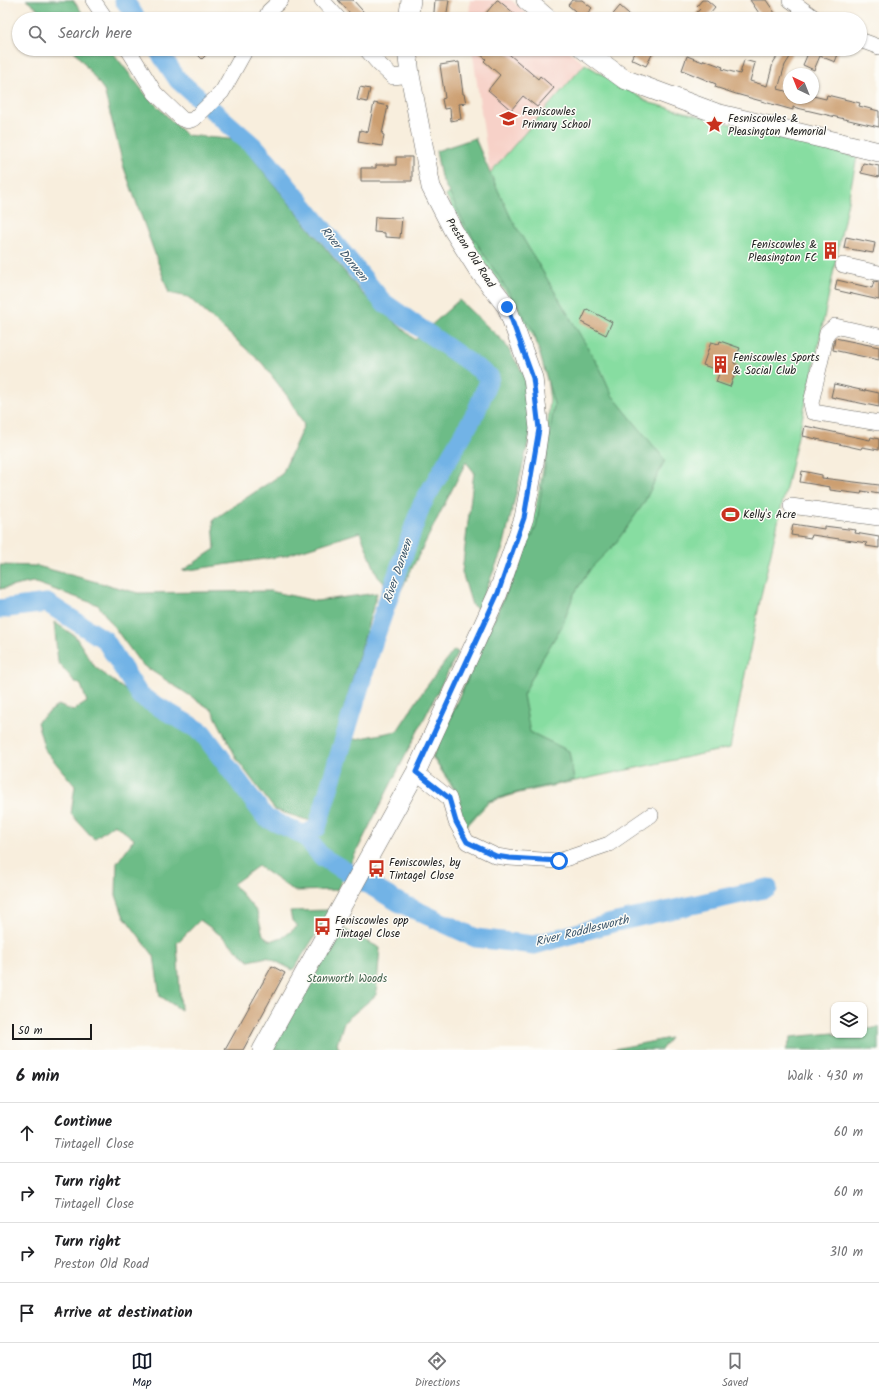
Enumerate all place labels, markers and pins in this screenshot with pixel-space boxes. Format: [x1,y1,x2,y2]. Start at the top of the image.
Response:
place label: Feniscowles Primary School [522,103,591,134]
school or university icon: Feniscowles Primary School [499,108,519,128]
place label: Fesniscowles & Pleasington Memorial [728,110,826,141]
place icon: Fesniscowles & Pleasington Memorial [705,115,725,135]
place label: Feniscowles & Pleasington FC [748,236,817,267]
building icon: Feniscowles & Pleasington FC [820,241,840,261]
place label: Feniscowles Sports & Social Club [733,349,820,380]
building icon: Feniscowles Sports & Social Club [710,354,730,374]
sports icon: Kelly's Acre [720,505,740,525]
place label: Kelly's Acre [743,506,796,524]
place label: Feniscowles, by Tintagel Close [389,854,461,885]
bus stop icon: Feniscowles, by Tintagel Close [366,859,386,879]
place label: Feniscowles opp Tintagel Close [335,912,409,943]
bus stop icon: Feniscowles opp Tintagel Close [312,917,332,937]

